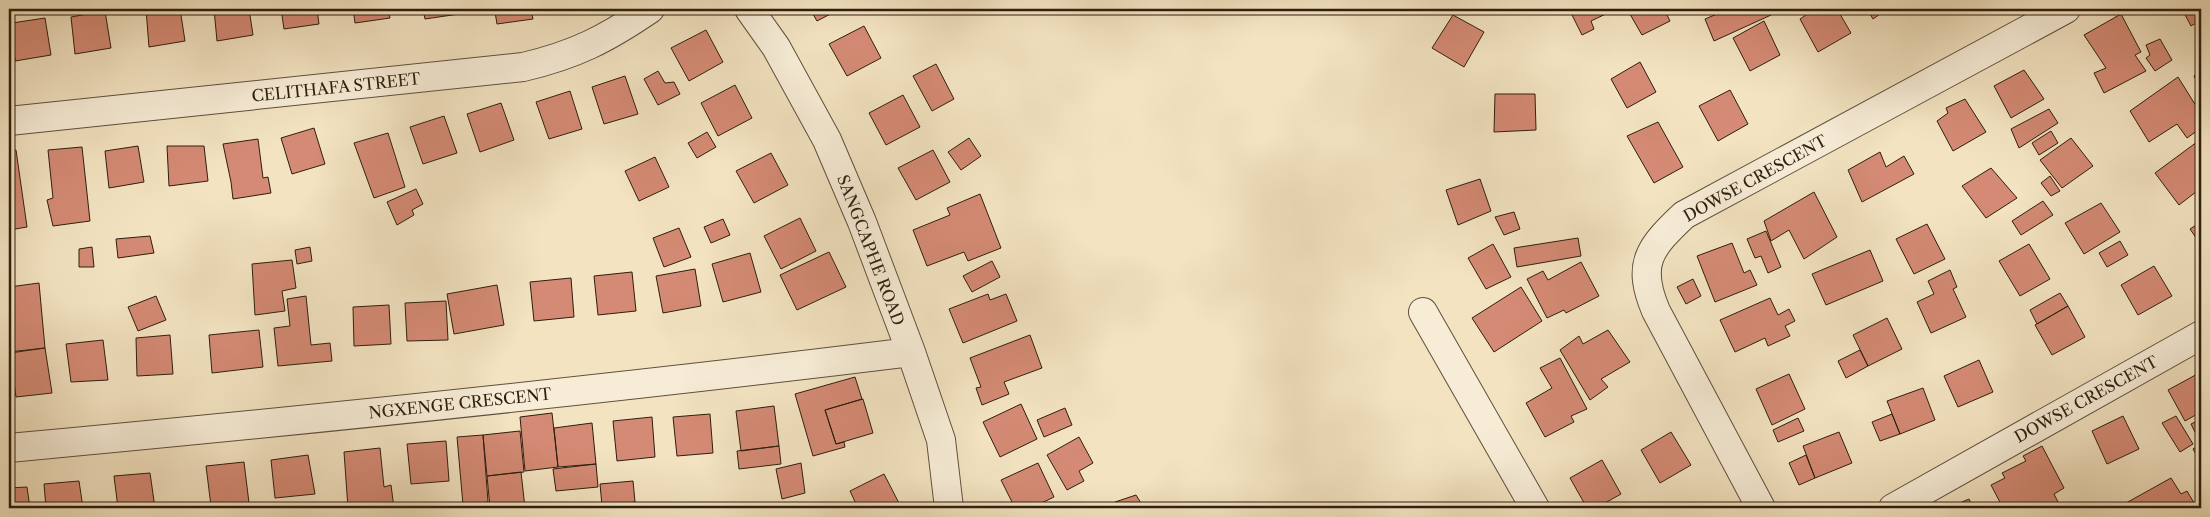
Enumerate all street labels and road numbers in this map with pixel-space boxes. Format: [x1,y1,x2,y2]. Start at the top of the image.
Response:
street label: CELITHAFA STREET [251,68,421,106]
street label: DOWSE CRESCENT [1680,130,1830,226]
street label: SANGCAPHE ROAD [833,172,909,328]
street label: DOWSE CRESCENT [2011,351,2161,447]
street label: NGXENGE CRESCENT [368,383,552,423]

